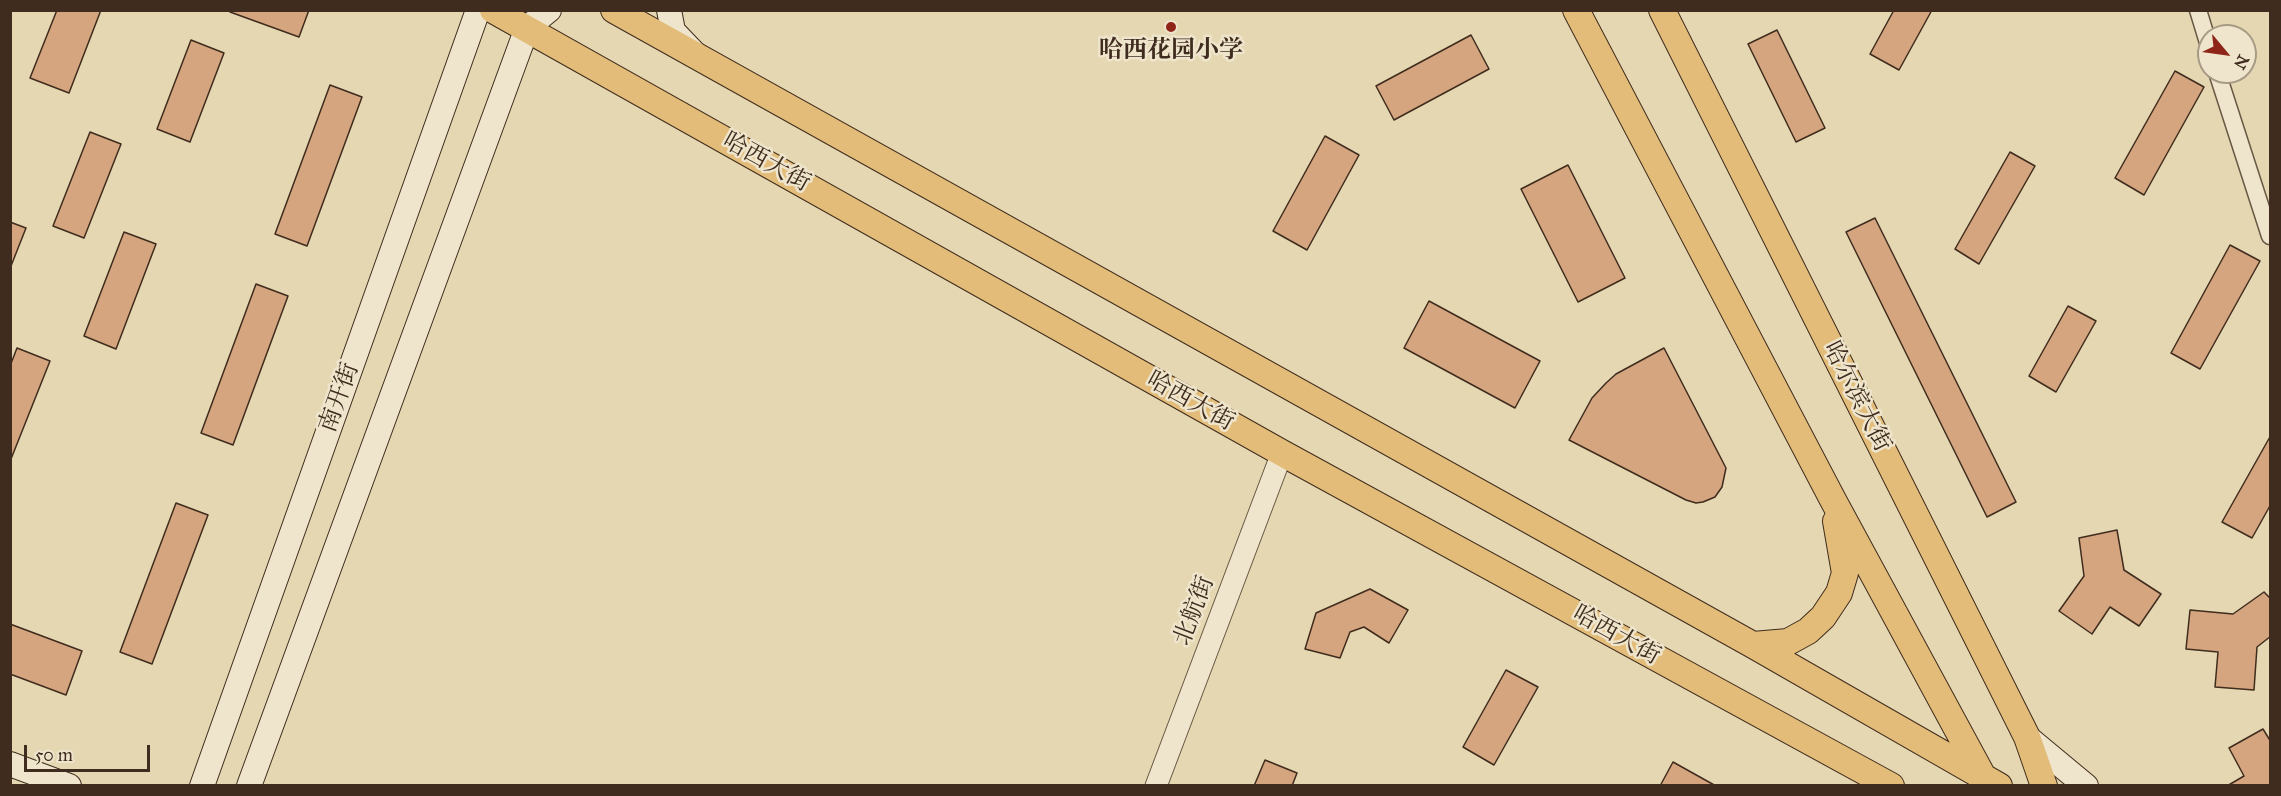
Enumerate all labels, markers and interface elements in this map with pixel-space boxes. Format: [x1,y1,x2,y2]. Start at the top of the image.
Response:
marker: 哈西花园小学 [1164,20,1178,34]
north arrow [2197,24,2257,84]
place label: 哈西花园小学 [1099,37,1243,65]
text: N [2230,51,2253,73]
street label: 哈西大街 [717,127,815,199]
street label: 哈尔滨大街 [1816,337,1896,457]
street label: 南开街 [314,359,366,437]
street label: 哈西大街 [1141,366,1239,438]
street label: 北航街 [1169,572,1221,650]
street label: 哈西大街 [1567,600,1665,672]
scale bar [27,733,153,771]
text: 50 m [35,744,73,766]

